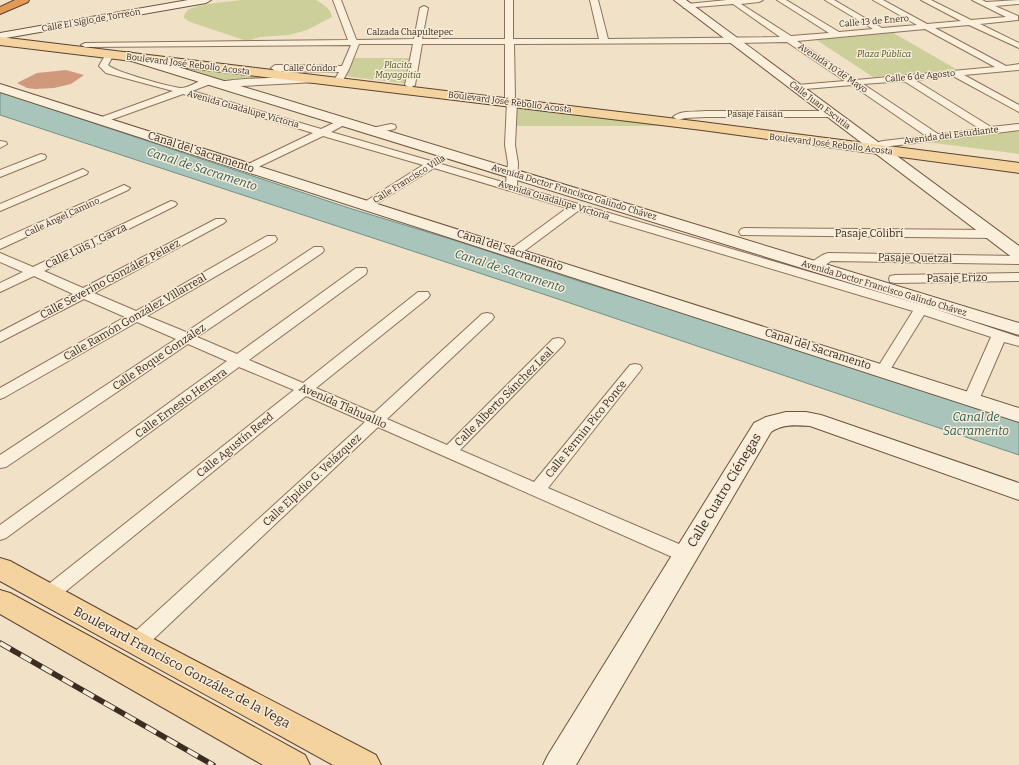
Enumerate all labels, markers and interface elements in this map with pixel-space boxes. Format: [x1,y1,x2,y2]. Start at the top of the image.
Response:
street label: Calle El Siglo de Torreón [41,6,141,34]
street label: Calle 13 de Enero [839,13,909,29]
street label: Calzada Chapultepec [367,27,454,37]
street label: Avenida 10 de Mayo [796,41,870,95]
park label: Plaza Pública [857,49,911,59]
street label: Boulevard José Rebollo Acosta [126,51,251,77]
park label: Placita Mayagoitia [375,60,421,80]
street label: Calle Cóndor [283,63,337,73]
street label: Calle 6 de Agosto [884,68,956,84]
street label: Calle Juan Escutia [788,79,853,131]
street label: Avenida Guadalupe Victoria [186,88,300,130]
street label: Boulevard José Rebollo Acosta [448,89,573,115]
street label: Pasaje Faisán [727,109,783,119]
street label: Avenida del Estudiante [903,124,999,146]
street label: Canal del Sacramento [146,129,256,175]
street label: Boulevard José Rebollo Acosta [769,131,894,157]
water label: Canal de Sacramento [145,145,259,194]
street label: Calle Francisco Villa [371,153,447,205]
street label: Avenida Doctor Francisco Galindo Chávez [490,162,658,222]
street label: Avenida Guadalupe Victoria [497,178,611,222]
street label: Calle Ángel Camino [22,193,101,239]
street label: Calle Luis J. Garza [43,221,129,271]
street label: Canal del Sacramento [455,227,565,273]
street label: Pasaje Colibrí [835,227,904,240]
street label: Calle Severino González Pelaez [38,236,182,322]
water label: Canal de Sacramento [453,247,567,296]
street label: Pasaje Quetzal [878,251,952,265]
street label: Avenida Doctor Francisco Galindo Chávez [800,258,968,318]
street label: Calle Ramón González Villarreal [61,271,209,363]
street label: Pasaje Erizo [926,271,988,285]
street label: Calle Roque González [110,321,208,393]
street label: Canal del Sacramento [763,326,873,372]
street label: Calle Alberto Sánchez Leal [452,345,556,449]
street label: Calle Ernesto Herrera [133,365,229,441]
street label: Calle Fermin Pico Ponce [543,378,629,480]
street label: Avenida Tlahualilo [297,381,389,431]
street label: Calle Agustín Reed [194,410,276,480]
water label: Canal de Sacramento [943,410,1009,438]
street label: Calle Cuatro Ciénegas [684,430,764,550]
street label: Calle Elpidio G. Velázquez [260,431,364,529]
street label: Boulevard Francisco González de la Vega [71,603,293,731]

